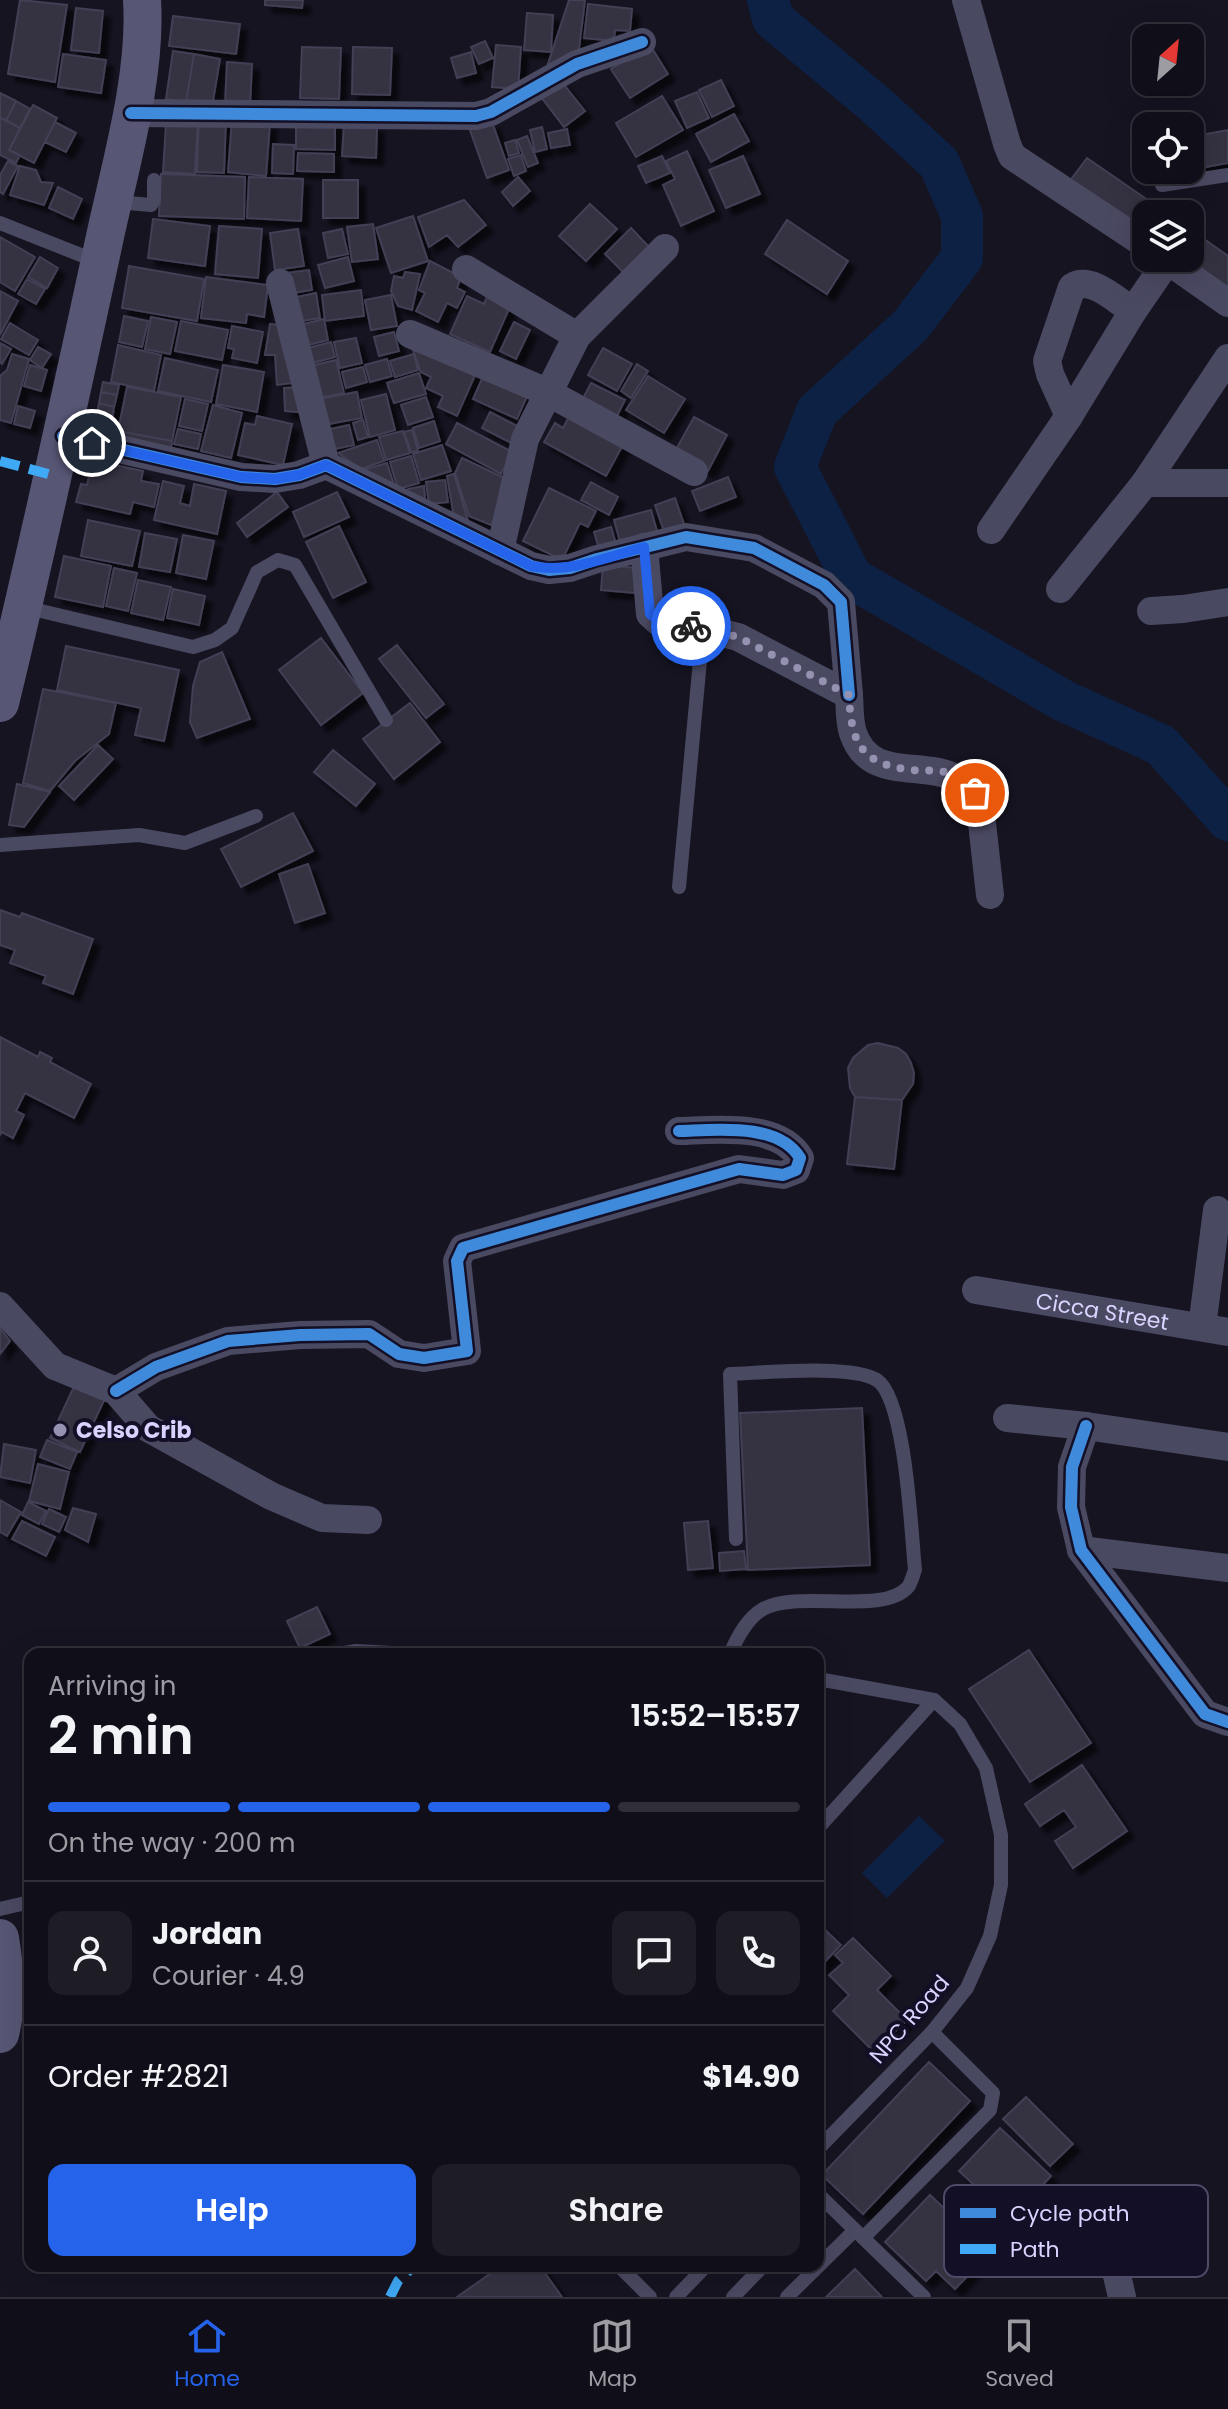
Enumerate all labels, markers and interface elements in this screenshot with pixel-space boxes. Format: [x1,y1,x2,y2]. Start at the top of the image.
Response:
north arrow [1132,24,1204,96]
map controls [1132,24,1204,272]
button: locate [1132,112,1204,184]
button: layers [1132,200,1204,272]
pin [58,409,126,477]
icon: home [70,421,114,465]
courier [651,586,731,666]
icon: bike [669,604,713,648]
pin [941,759,1009,827]
icon: bag [953,771,997,815]
street label: Cicca Street [1033,1285,1171,1338]
place label: Celso Crib [76,1415,191,1446]
marker: Celso Crib [51,1421,69,1439]
text: Arriving in [48,1668,177,1704]
text: 15:52–15:57 [631,1694,800,1737]
text: 2 min [48,1699,194,1772]
text: On the way · 200 m [48,1825,295,1861]
button: person [48,1911,132,1995]
button: chat [612,1911,696,1995]
button: phone [716,1911,800,1995]
text: Jordan [152,1912,262,1955]
text: Courier · 4.9 [152,1958,305,1994]
street label: NPC Road [862,1968,957,2070]
text: Order #2821 [48,2055,229,2098]
text: $14.90 [702,2055,800,2098]
button: Help [48,2164,416,2256]
button: Share [432,2164,800,2256]
legend [944,2185,1208,2277]
text: Cycle path [1010,2198,1129,2229]
text: Path [1010,2234,1060,2265]
tab: Home [174,2314,240,2395]
tab: Map [588,2314,637,2395]
tab: Saved [985,2314,1054,2395]

